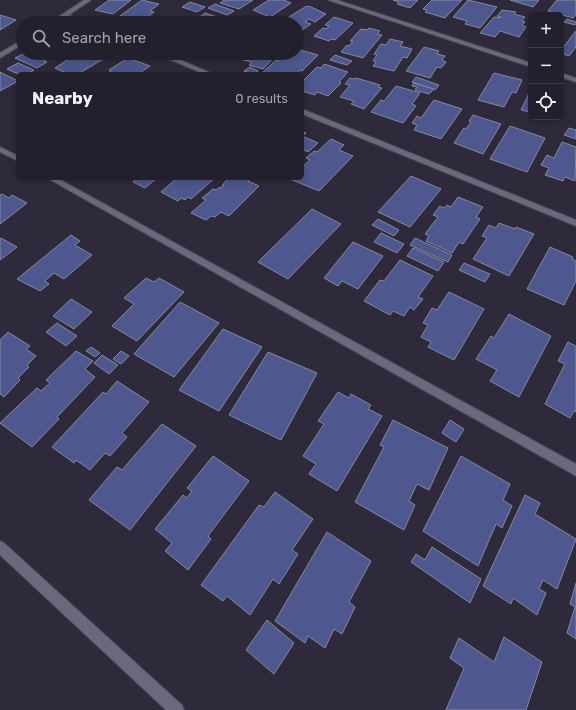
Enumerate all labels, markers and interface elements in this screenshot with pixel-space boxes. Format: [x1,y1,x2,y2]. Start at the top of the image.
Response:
map controls [528,12,564,120]
button: + [528,12,564,48]
search box [16,16,304,60]
icon: search [30,27,52,49]
text: Search here [62,29,146,47]
button: − [528,48,564,84]
button: locate [528,84,564,120]
text: Nearby [32,88,93,108]
text: 0 results [235,91,288,106]

